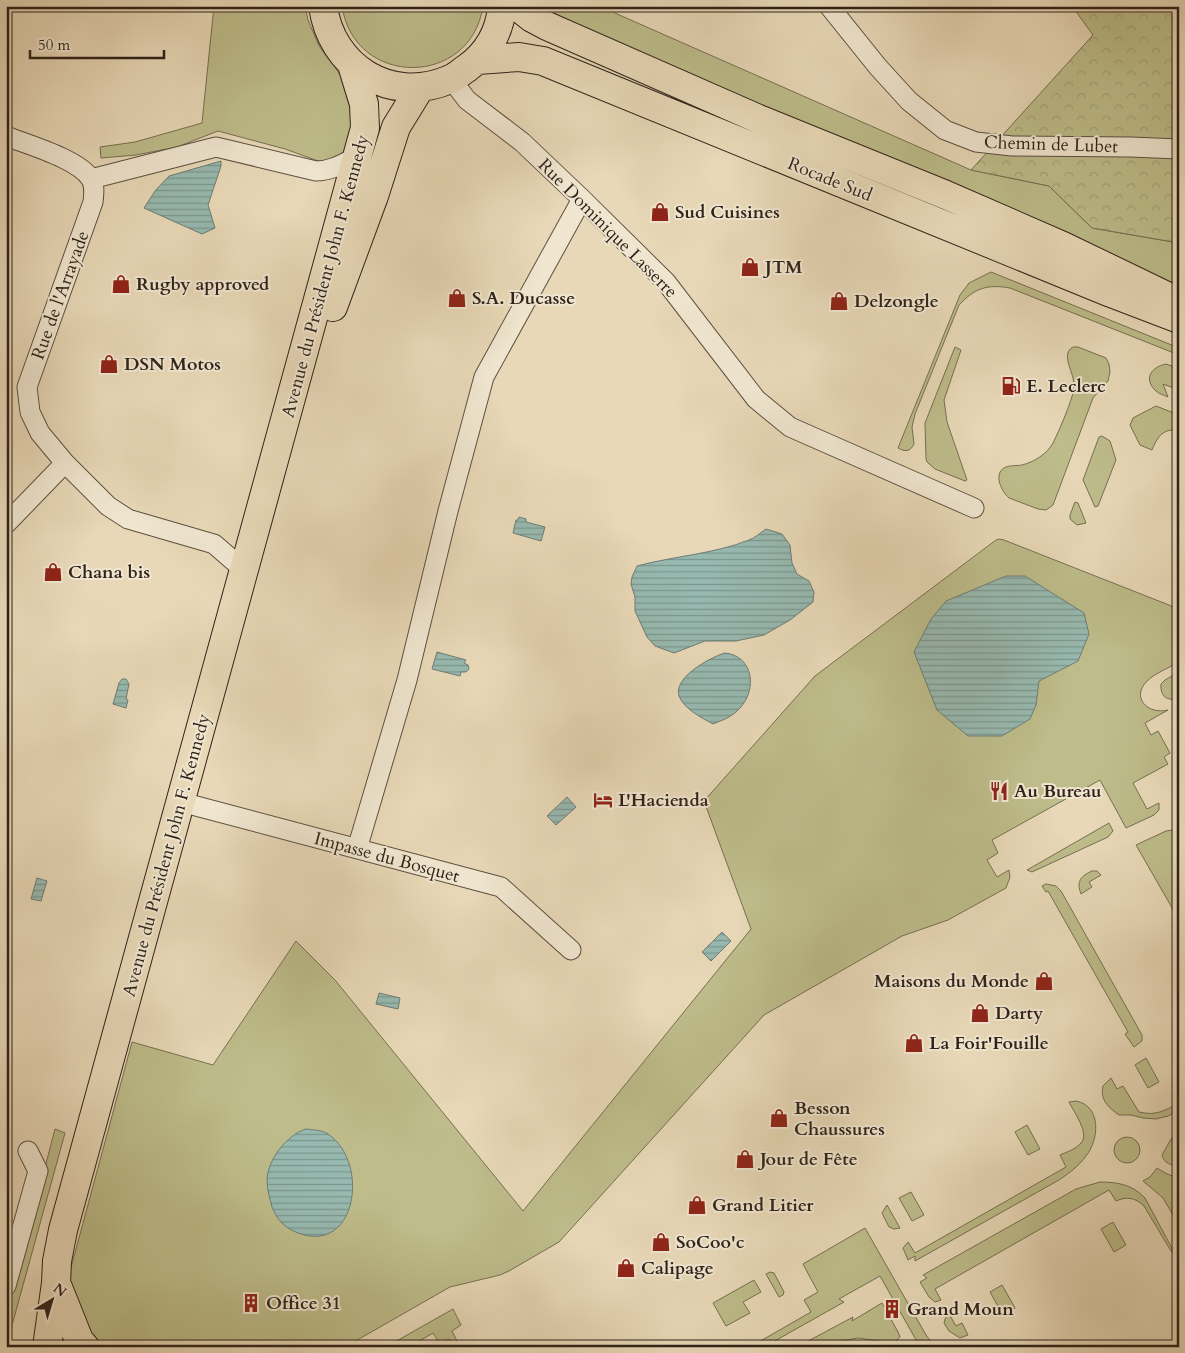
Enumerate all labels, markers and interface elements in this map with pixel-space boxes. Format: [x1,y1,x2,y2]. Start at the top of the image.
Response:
scale bar [30,28,164,60]
text: 50 m [38,35,70,55]
street label: Chemin de Lubet [984,130,1119,159]
street label: Avenue du Président John F. Kennedy [276,131,375,420]
street label: Rocade Sud [784,151,876,208]
street label: Rue Dominique Lasserre [532,153,683,304]
place label: Sud Cuisines [675,200,780,225]
shop icon: Sud Cuisines [649,201,671,223]
street label: Rue de l'Arrayade [26,227,95,363]
place label: JTM [762,255,803,280]
shop icon: JTM [739,256,761,278]
place label: Rugby approved [136,272,270,297]
shop icon: Rugby approved [110,273,132,295]
place label: S.A. Ducasse [472,286,575,311]
shop icon: S.A. Ducasse [446,287,468,309]
place label: Delzongle [854,289,939,314]
shop icon: Delzongle [828,290,850,312]
place label: DSN Motos [124,352,221,377]
shop icon: DSN Motos [98,353,120,375]
place label: E. Leclerc [1026,374,1106,399]
fuel station icon: E. Leclerc [1000,375,1022,397]
place label: Chana bis [68,560,150,585]
shop icon: Chana bis [42,561,64,583]
street label: Avenue du Président John F. Kennedy [117,710,216,999]
place label: Au Bureau [1014,779,1102,804]
restaurant icon: Au Bureau [988,780,1010,802]
place label: L'Hacienda [618,788,709,813]
hotel icon: L'Hacienda [592,789,614,811]
street label: Impasse du Bosquet [311,826,463,889]
place label: Maisons du Monde [874,969,1029,994]
shop icon: Maisons du Monde [1033,970,1055,992]
place label: Darty [995,1001,1044,1026]
shop icon: Darty [969,1002,991,1024]
place label: La Foir'Fouille [929,1031,1049,1056]
shop icon: La Foir'Fouille [903,1032,925,1054]
place label: Besson Chaussures [794,1096,885,1142]
shop icon: Besson Chaussures [768,1107,790,1129]
place label: Jour de Fête [757,1147,858,1172]
shop icon: Jour de Fête [734,1148,756,1170]
place label: Grand Litier [712,1193,814,1218]
shop icon: Grand Litier [686,1194,708,1216]
place label: SoCoo'c [676,1230,745,1255]
shop icon: SoCoo'c [650,1231,672,1253]
place label: Calipage [641,1256,714,1281]
shop icon: Calipage [615,1257,637,1279]
north arrow [28,1276,78,1326]
text: N [49,1279,70,1301]
place label: Office 31 [266,1291,341,1316]
building icon: Office 31 [240,1292,262,1314]
place label: Grand Moun [907,1297,1014,1322]
building icon: Grand Moun [881,1298,903,1320]

